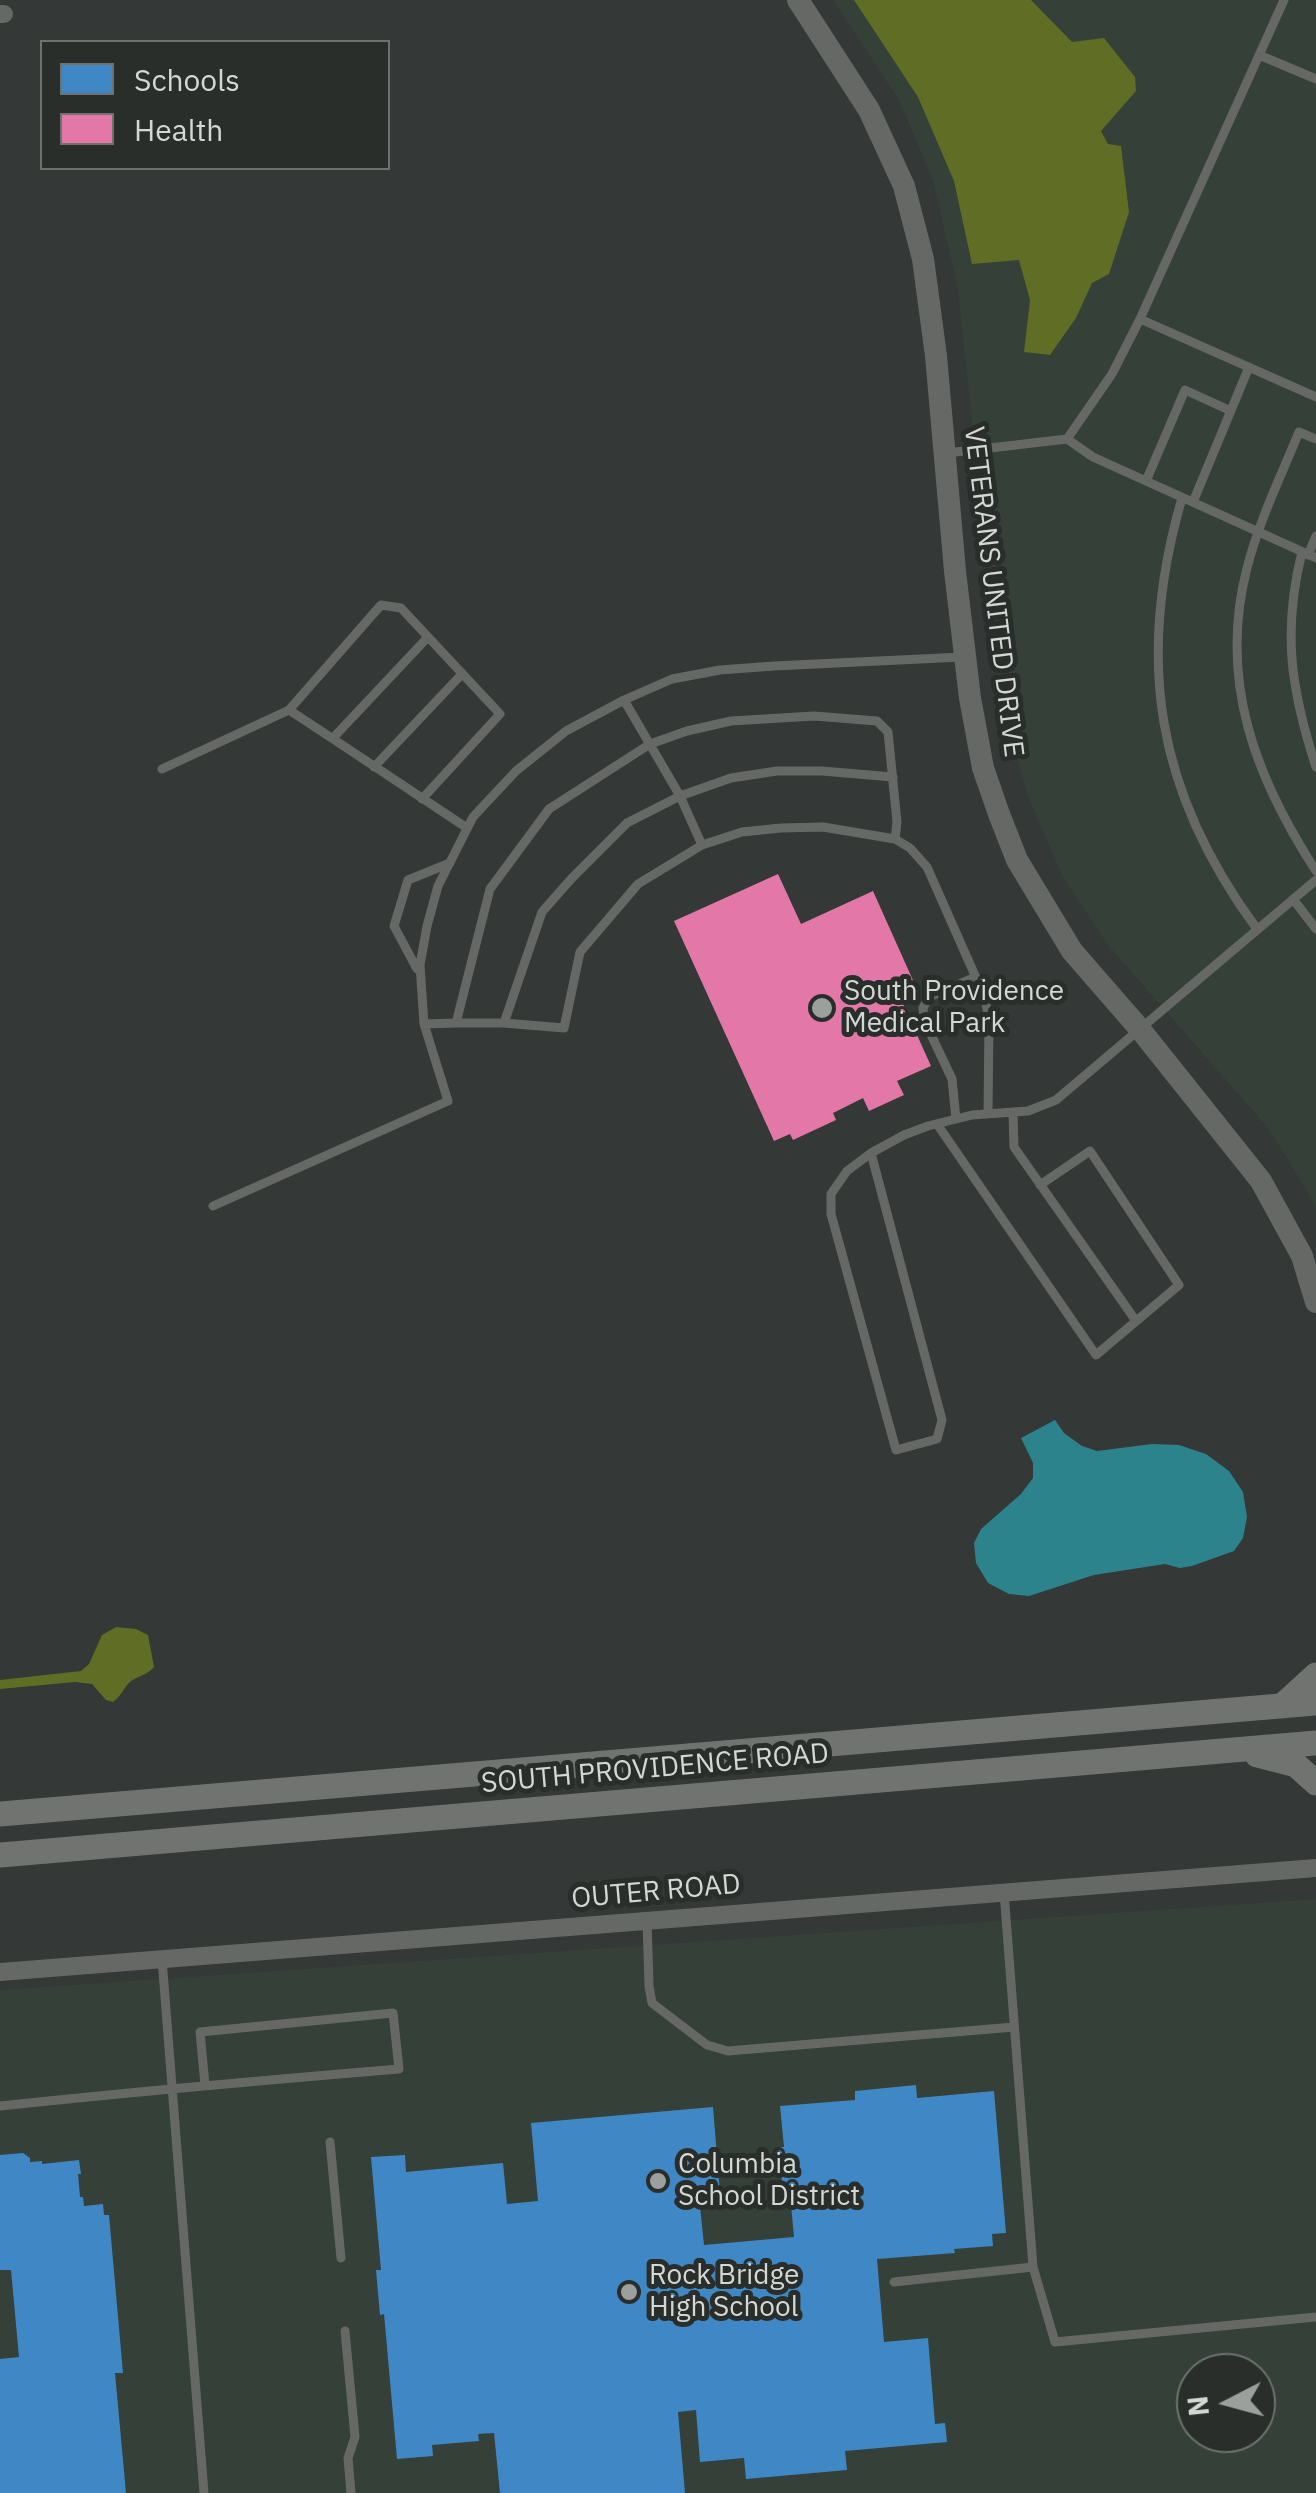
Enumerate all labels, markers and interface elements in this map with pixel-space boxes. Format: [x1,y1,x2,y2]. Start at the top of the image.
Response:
legend [40,40,390,170]
text: Schools [134,60,240,99]
text: Health [134,110,223,149]
street label: VETERANS UNITED DRIVE [956,425,1030,759]
place label: South Providence Medical Park [844,975,1064,1041]
marker: South Providence Medical Park [809,995,835,1021]
street label: SOUTH PROVIDENCE ROAD [480,1737,830,1801]
street label: OUTER ROAD [570,1868,742,1916]
place label: Columbia School District [678,2148,860,2214]
marker: Columbia School District [647,2170,669,2192]
place label: Rock Bridge High School [649,2259,799,2325]
marker: Rock Bridge High School [618,2281,640,2303]
north arrow [1176,2353,1276,2453]
text: N [1178,2394,1217,2418]

